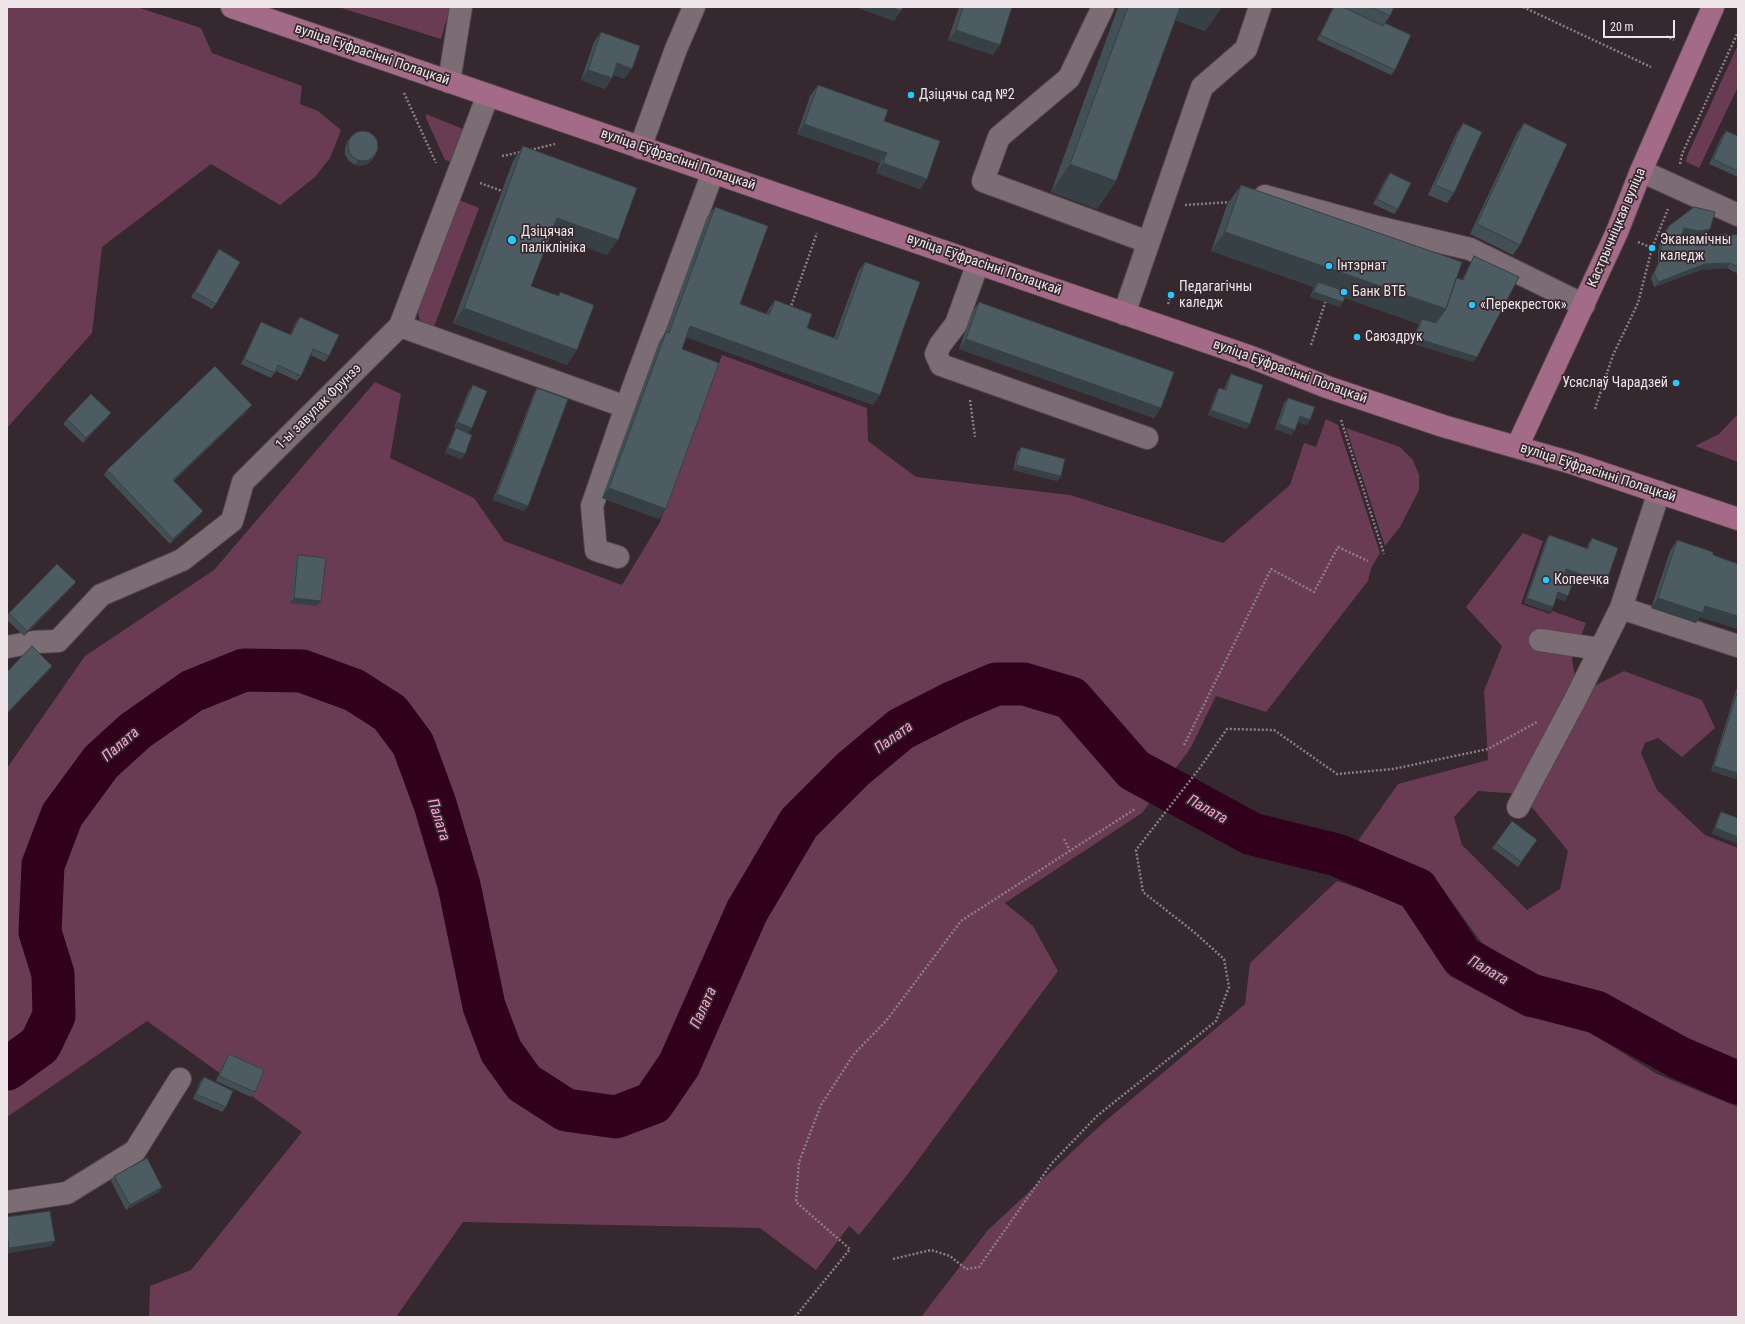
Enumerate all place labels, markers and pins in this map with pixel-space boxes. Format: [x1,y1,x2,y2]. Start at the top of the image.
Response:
place label: Дзіцячы сад №2 [919,87,1015,103]
marker: Дзіцячы сад №2 [906,90,916,100]
place label: Дзіцячая паліклініка [521,224,586,256]
place label: Эканамічны каледж [1660,232,1731,264]
marker: Дзіцячая паліклініка [506,234,518,246]
marker: Эканамічны каледж [1647,243,1657,253]
place label: Інтэрнат [1337,258,1387,274]
marker: Інтэрнат [1324,261,1334,271]
place label: Педагагічны каледж [1179,279,1252,312]
place label: Банк ВТБ [1352,284,1406,300]
marker: Банк ВТБ [1339,287,1349,297]
marker: Педагагічны каледж [1166,290,1176,300]
place label: «Перекресток» [1480,297,1567,313]
marker: «Перекресток» [1467,300,1477,310]
place label: Саюздрук [1365,329,1423,345]
marker: Саюздрук [1352,332,1362,342]
place label: Усяслаў Чарадзей [1562,375,1668,391]
marker: Усяслаў Чарадзей [1671,378,1681,388]
place label: Копеечка [1554,572,1609,588]
marker: Копеечка [1541,575,1551,585]

